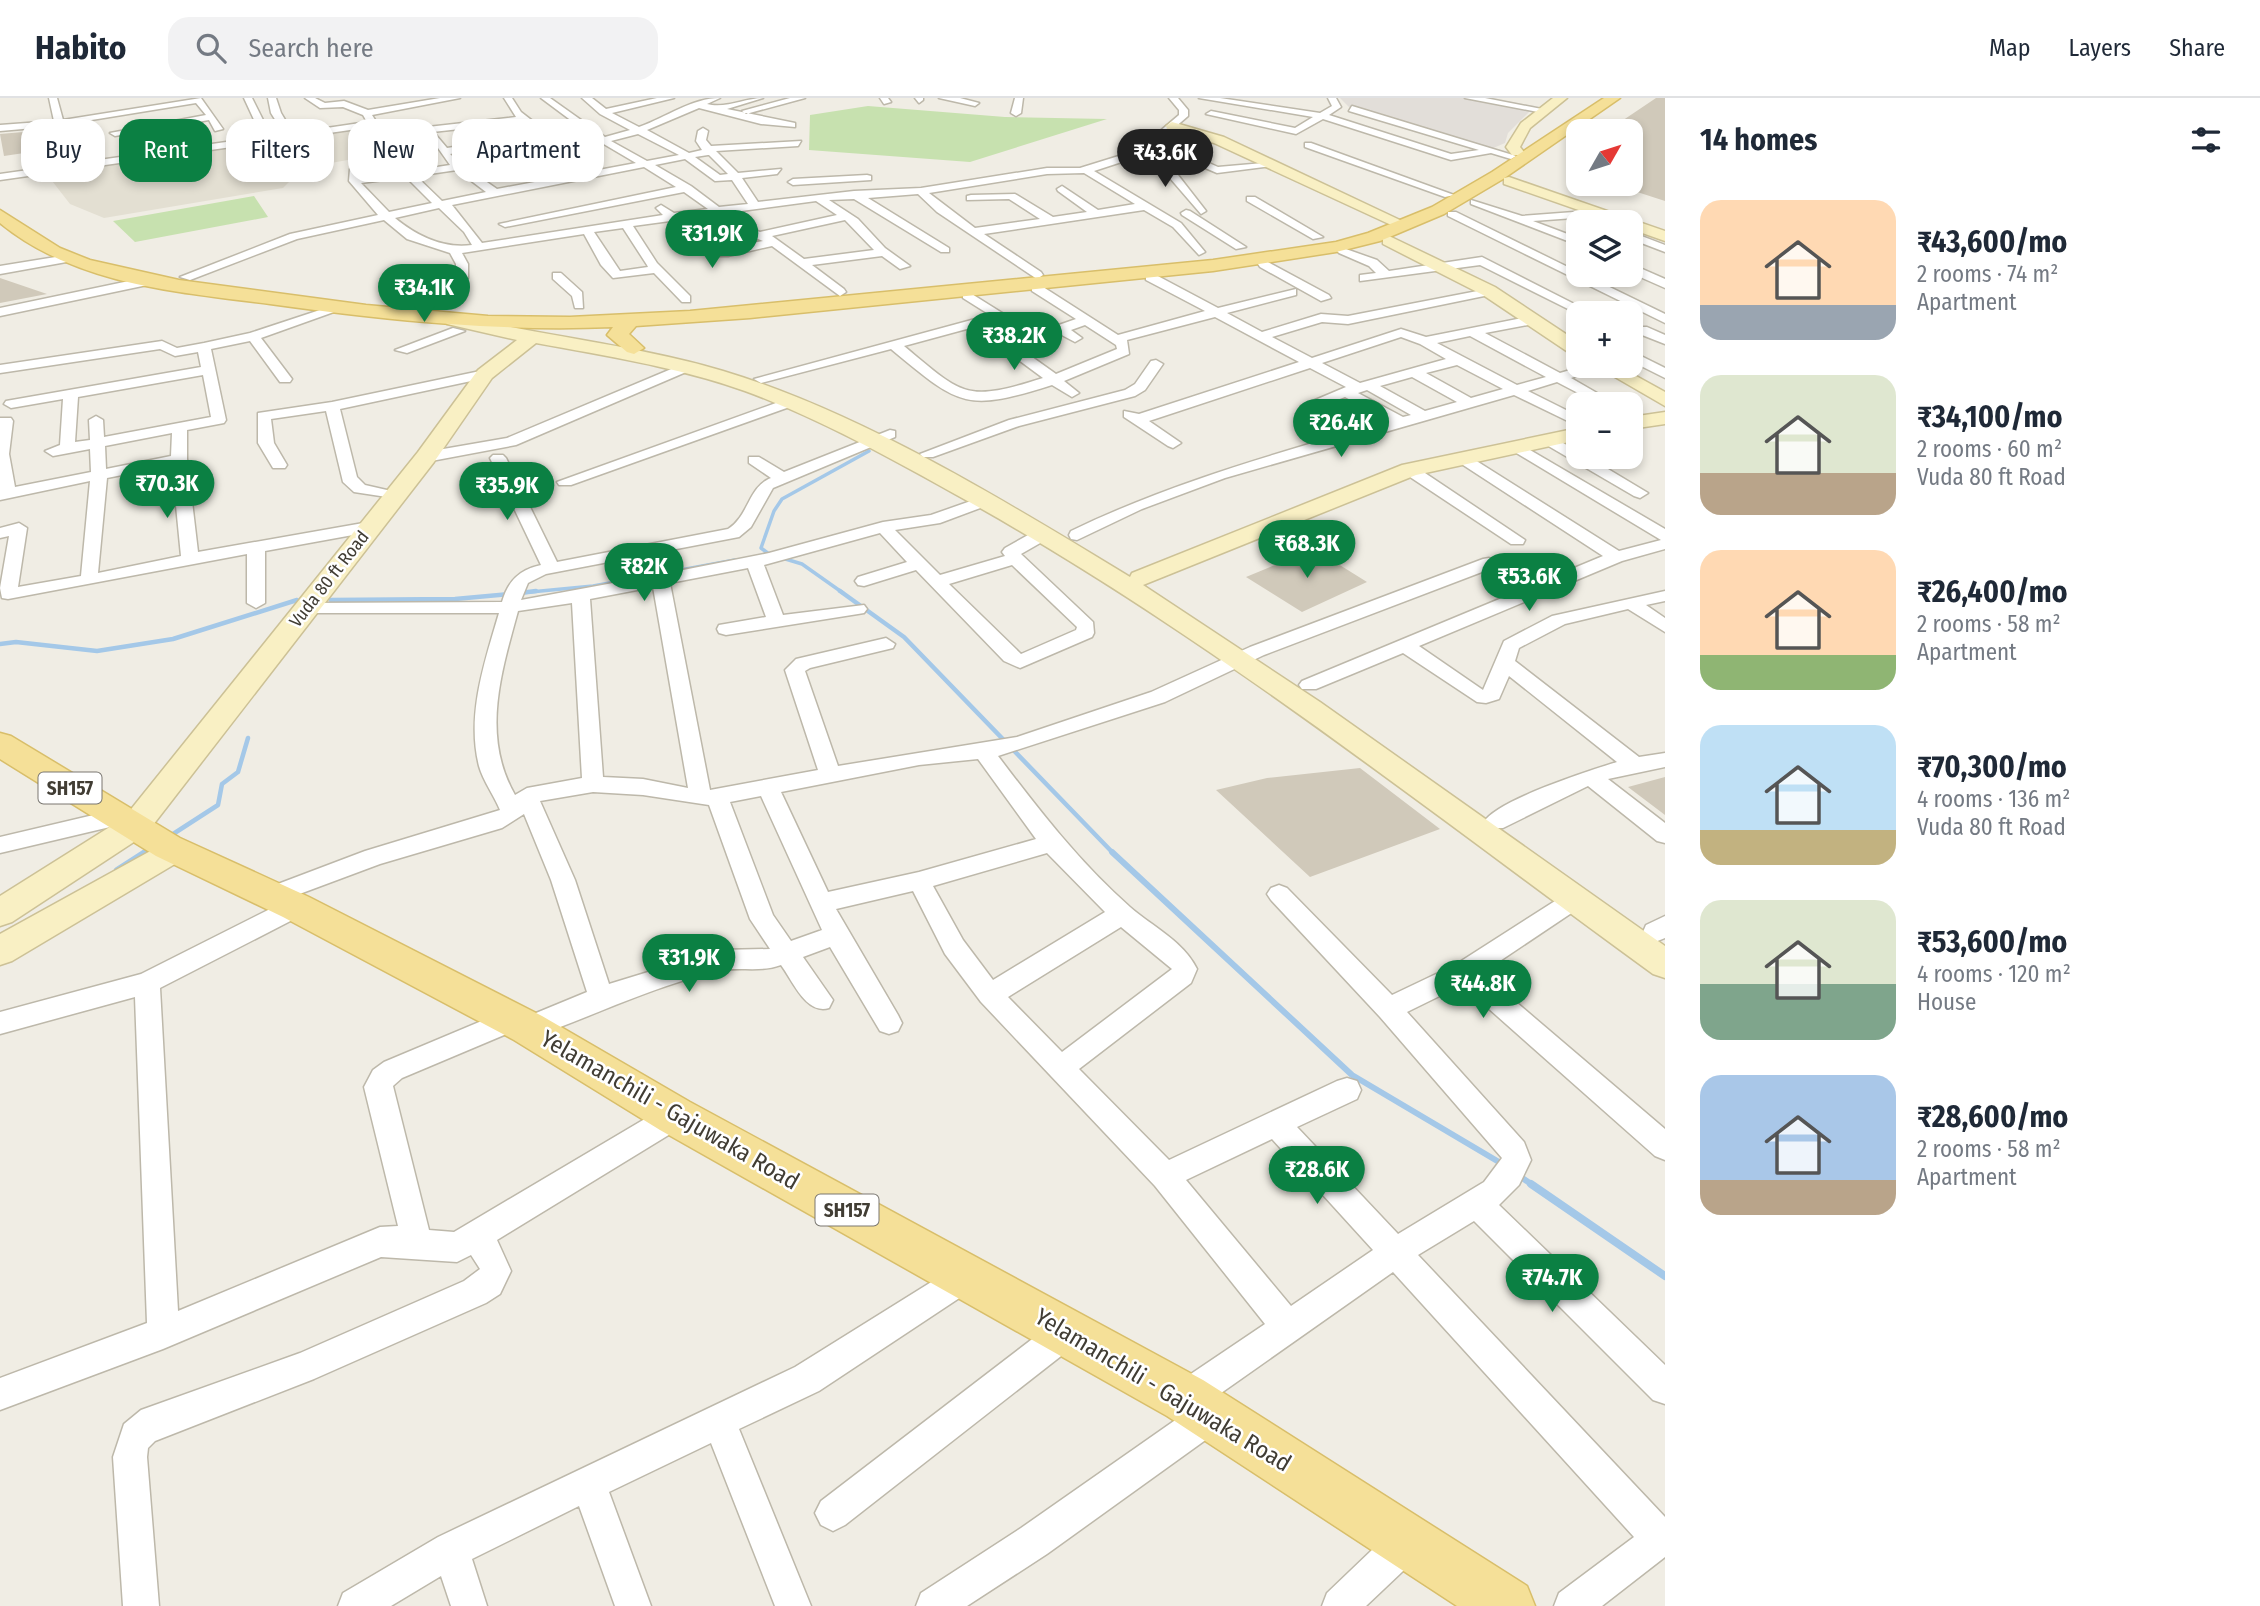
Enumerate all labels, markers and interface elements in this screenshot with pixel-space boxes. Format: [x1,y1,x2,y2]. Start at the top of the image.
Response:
search box [168,17,658,80]
text: Habito [35,28,126,68]
icon: search [192,29,230,67]
text: Search here [248,33,374,64]
text: Map [1989,34,2031,62]
text: Layers [2069,34,2131,62]
text: Share [2169,34,2225,62]
chip: Buy [21,119,105,182]
chip: Rent [119,119,212,182]
chip: Filters [226,119,334,182]
chip: New [348,119,438,182]
chip: Apartment [452,119,604,182]
north arrow [1566,119,1643,196]
map controls [1566,119,1643,469]
icon: filters [2187,121,2225,159]
text: 14 homes [1700,122,1817,158]
pin: ₹43.6K [1108,130,1222,189]
text: ₹43.6K [1133,138,1197,166]
button: layers [1566,210,1643,287]
pin: ₹31.9K [655,211,769,270]
text: ₹31.9K [681,219,743,247]
text: ₹43,600/mo [1917,224,2067,260]
icon: home [1756,228,1840,312]
text: 2 rooms · 74 m² [1917,260,2058,288]
pin: ₹34.1K [367,264,481,324]
text: ₹34.1K [394,273,454,301]
text: Apartment [1917,288,2017,316]
button: + [1566,301,1643,378]
pin: ₹38.2K [957,313,1071,372]
text: ₹38.2K [982,321,1046,349]
button: − [1566,392,1643,469]
text: ₹34,100/mo [1917,399,2063,435]
pin: ₹26.4K [1284,400,1398,459]
icon: home [1756,403,1840,487]
text: ₹26.4K [1309,408,1373,436]
text: 2 rooms · 60 m² [1917,435,2062,463]
pin: ₹70.3K [110,460,224,520]
pin: ₹35.9K [450,462,564,522]
text: Vuda 80 ft Road [1917,463,2066,491]
text: ₹70.3K [135,469,199,497]
text: ₹35.9K [475,471,539,499]
pin: ₹68.3K [1250,520,1364,580]
street label: Vuda 80 ft Road [284,526,374,632]
text: ₹68.3K [1274,529,1340,557]
pin: ₹82K [603,544,685,603]
text: ₹82K [620,552,668,580]
pin: ₹53.6K [1472,554,1586,613]
text: ₹53.6K [1497,562,1561,590]
text: ₹26,400/mo [1917,574,2068,610]
icon: home [1756,578,1840,662]
text: 2 rooms · 58 m² [1917,610,2061,638]
text: Apartment [1917,638,2017,666]
text: ₹70,300/mo [1917,749,2067,785]
icon: home [1756,753,1840,837]
road number: SH157 [38,772,102,804]
text: 4 rooms · 136 m² [1917,785,2070,813]
text: Vuda 80 ft Road [1917,813,2066,841]
text: ₹53,600/mo [1917,924,2067,960]
icon: home [1756,928,1840,1012]
pin: ₹31.9K [632,934,746,994]
text: ₹31.9K [658,943,720,971]
pin: ₹44.8K [1426,960,1540,1020]
text: 4 rooms · 120 m² [1917,960,2071,988]
text: ₹44.8K [1450,969,1516,997]
text: House [1917,988,1976,1016]
street label: Yelamanchili - Gajuwaka Road [536,1024,804,1196]
text: ₹28,600/mo [1917,1099,2068,1135]
icon: home [1756,1103,1840,1187]
text: 2 rooms · 58 m² [1917,1135,2061,1163]
pin: ₹28.6K [1260,1146,1374,1206]
text: ₹28.6K [1285,1155,1349,1183]
text: Apartment [1917,1163,2017,1191]
road number: SH157 [816,1194,878,1226]
pin: ₹74.7K [1495,1254,1609,1314]
text: ₹74.7K [1522,1263,1582,1291]
street label: Yelamanchili - Gajuwaka Road [1030,1302,1296,1478]

